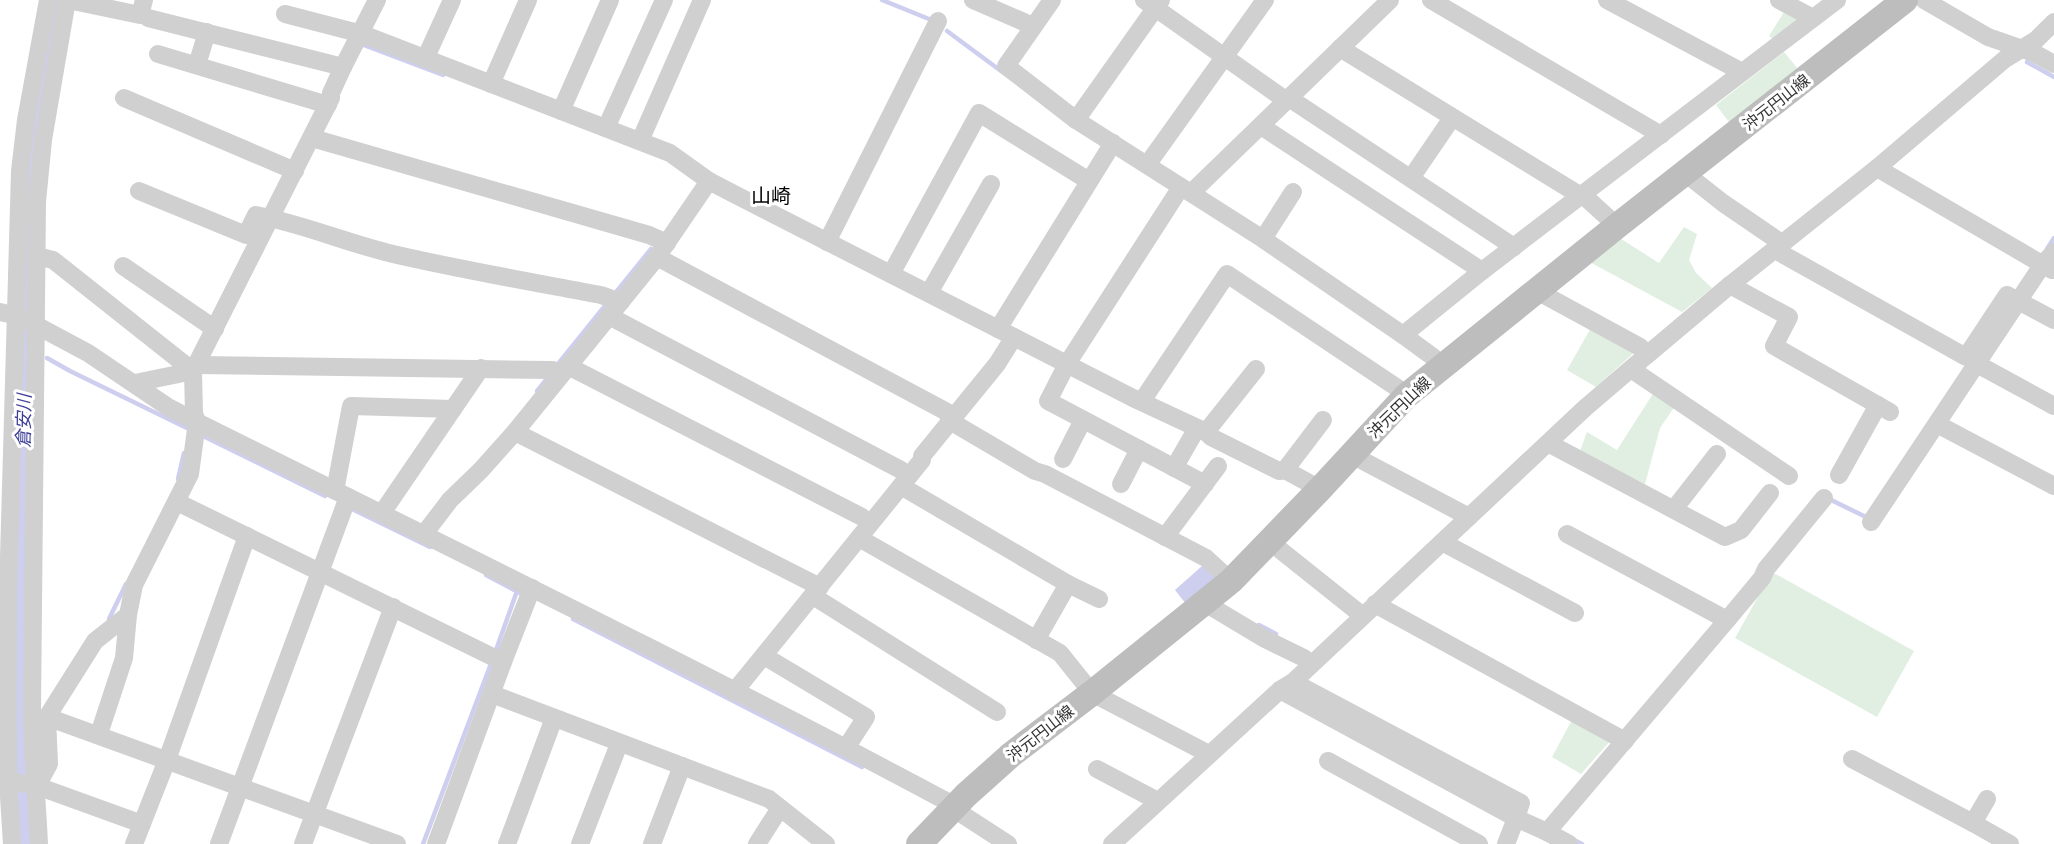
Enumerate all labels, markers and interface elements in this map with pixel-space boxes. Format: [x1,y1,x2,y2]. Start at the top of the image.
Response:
street label: 沖元円山線 [1738,69,1813,134]
district label: 山崎 [751,183,791,207]
street label: 沖元円山線 [1363,372,1434,441]
water label: 倉安川 [12,392,35,448]
street label: 沖元円山線 [1002,700,1077,765]

